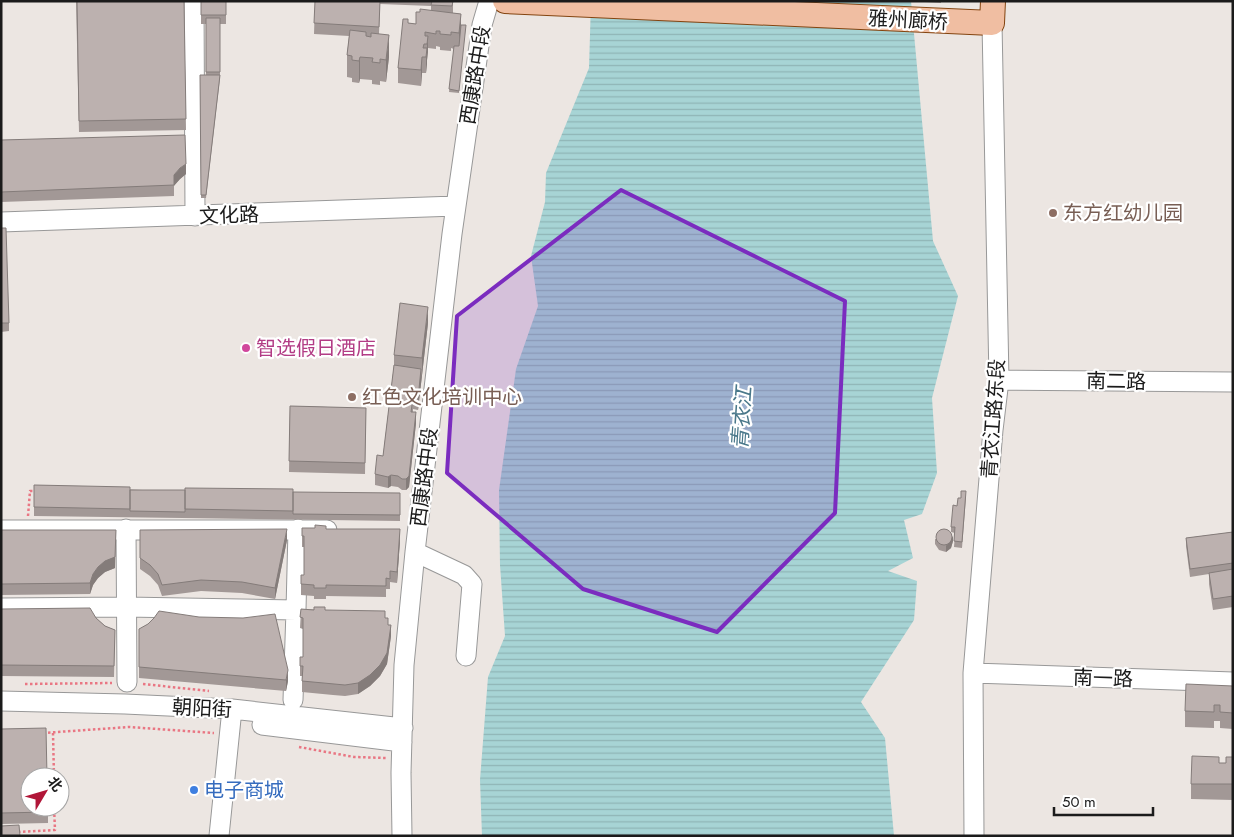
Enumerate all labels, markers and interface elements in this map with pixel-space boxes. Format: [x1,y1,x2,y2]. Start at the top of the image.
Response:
street label: 雅州廊桥 [867,4,949,37]
street label: 西康路中段 [453,23,498,127]
place label: 东方红幼儿园 [1063,199,1183,228]
street label: 文化路 [199,200,260,231]
marker: 东方红幼儿园 [1047,207,1059,219]
place label: 智选假日酒店 [256,334,376,363]
marker: 智选假日酒店 [240,342,252,354]
street label: 青衣江路东段 [975,358,1012,480]
street label: 南二路 [1086,366,1146,397]
place label: 红色文化培训中心 [362,383,522,412]
water label: 青衣江 [725,384,759,450]
marker: 红色文化培训中心 [346,391,358,403]
street label: 西康路中段 [404,426,445,528]
street label: 南一路 [1072,663,1133,694]
street label: 朝阳街 [171,692,233,725]
north arrow [20,767,70,817]
text: 北 [43,772,67,796]
place label: 电子商城 [204,776,284,805]
marker: 电子商城 [188,784,200,796]
scale bar [1054,784,1153,816]
text: 50 m [1062,791,1096,813]

